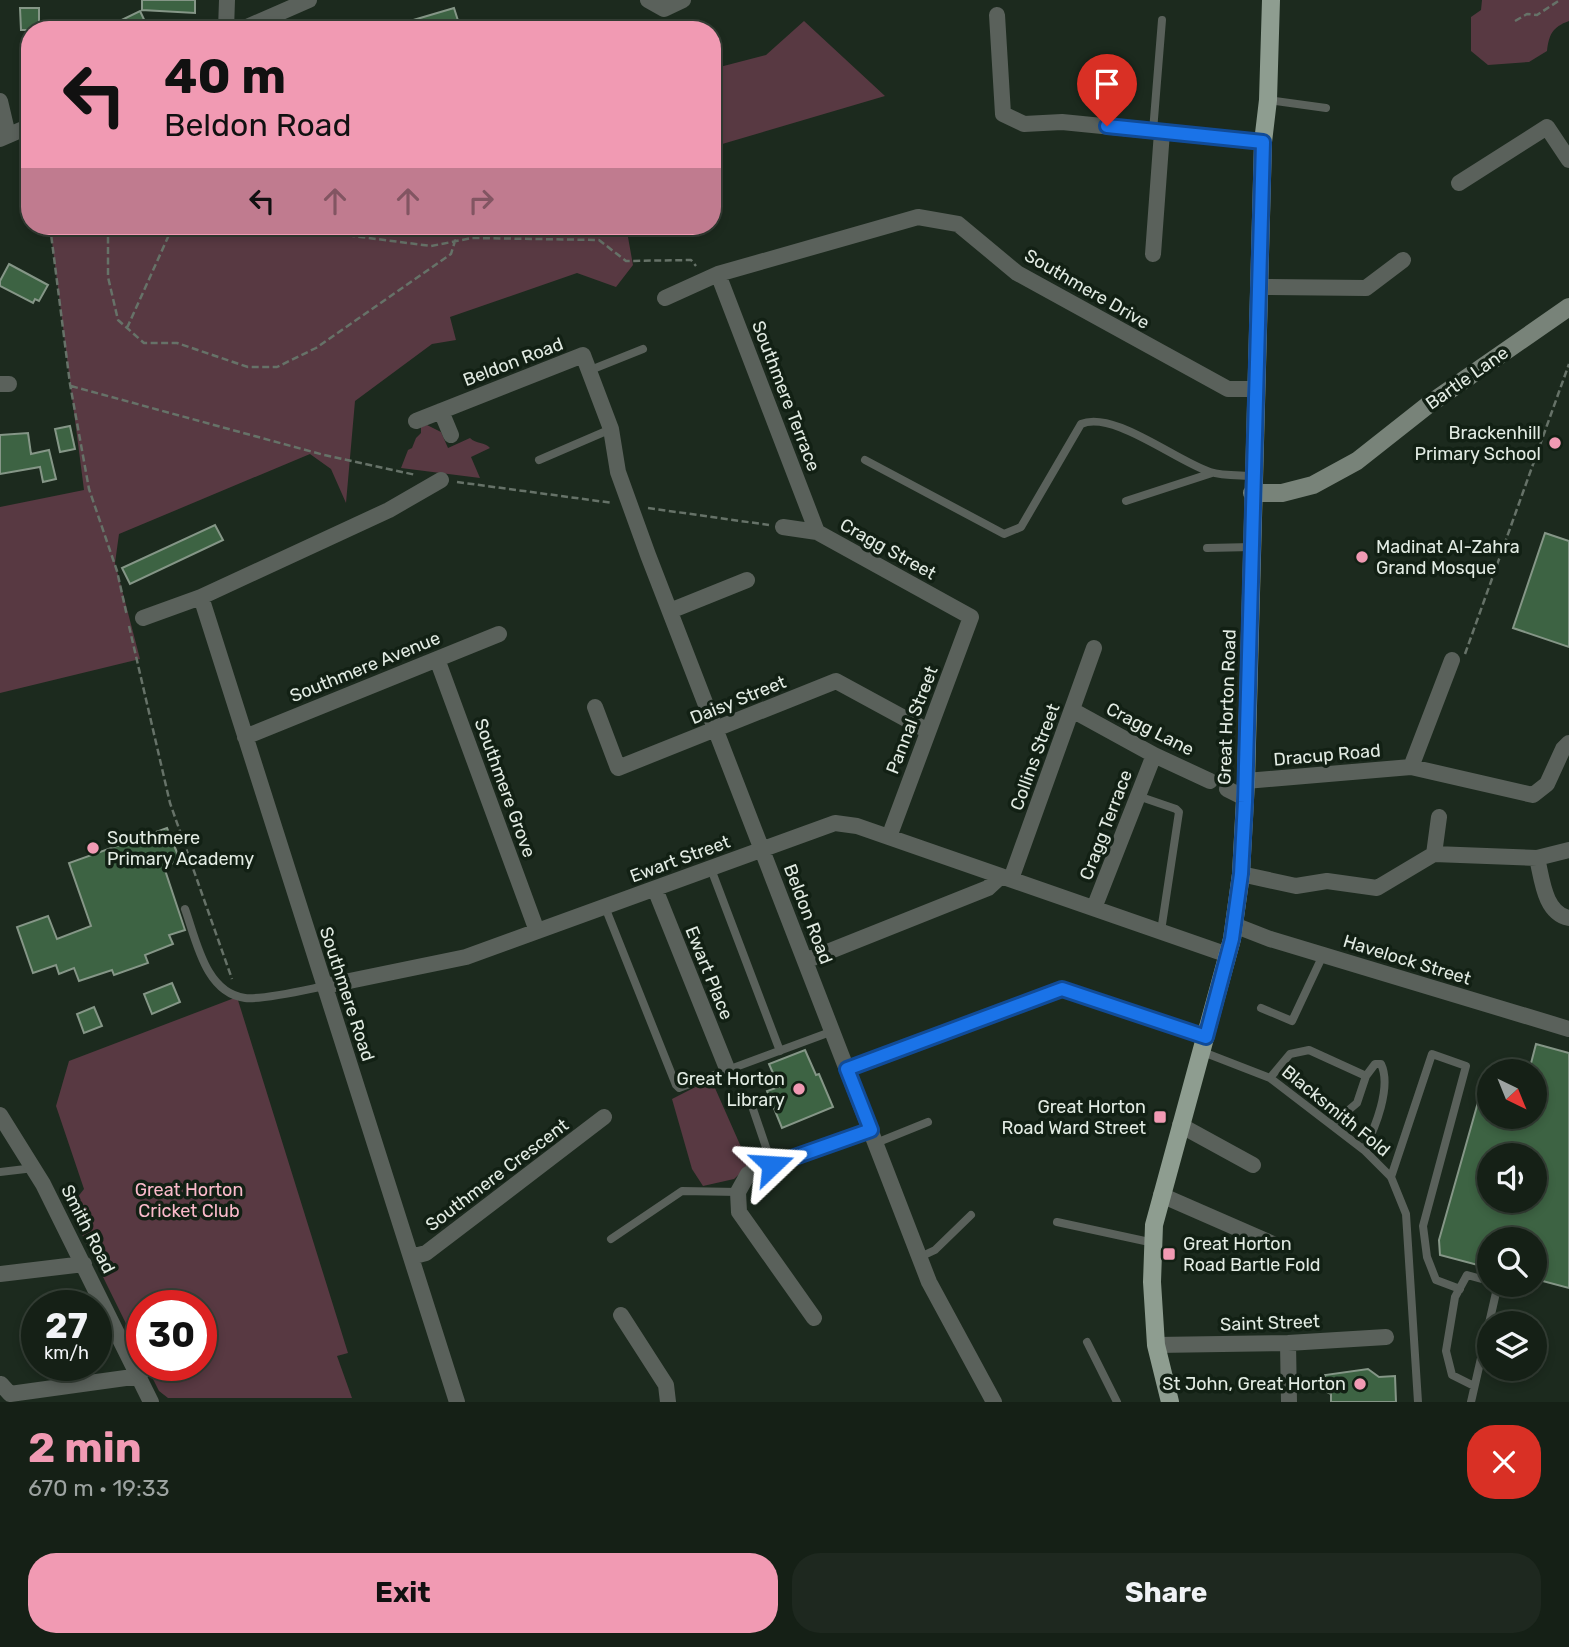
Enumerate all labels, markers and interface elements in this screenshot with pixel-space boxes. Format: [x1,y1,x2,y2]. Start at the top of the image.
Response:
text: 40 m [164,47,286,105]
icon: left [49,49,140,140]
pin [1077,54,1137,126]
icon: arrive [1088,65,1126,103]
text: Beldon Road [164,106,352,144]
icon: left [243,182,281,220]
icon: ahead [316,182,354,220]
icon: ahead [389,182,427,220]
icon: right [462,182,500,220]
street label: Southmere Drive [1020,244,1154,334]
street label: Southmere Terrace [747,318,825,474]
street label: Beldon Road [460,333,566,391]
street label: Bartle Lane [1421,342,1513,414]
place label: Brackenhill Primary School [1414,422,1541,465]
marker: Brackenhill Primary School [1547,435,1563,451]
street label: Cragg Street [836,514,940,584]
place label: Madinat Al-Zahra Grand Mosque [1376,536,1520,579]
marker: Madinat Al-Zahra Grand Mosque [1354,549,1370,565]
street label: Southmere Avenue [287,627,443,707]
street label: Great Horton Road [1213,629,1241,785]
street label: Pannal Street [881,663,943,777]
street label: Daisy Street [687,671,789,729]
street label: Cragg Lane [1102,698,1198,760]
street label: Collins Street [1006,701,1064,813]
street label: Southmere Grove [470,716,540,860]
street label: Dracup Road [1272,739,1382,771]
street label: Cragg Terrace [1075,767,1137,883]
place label: Southmere Primary Academy [107,827,254,870]
street label: Ewart Street [627,831,733,887]
marker: Southmere Primary Academy [85,840,101,856]
street label: Beldon Road [779,861,837,967]
street label: Ewart Place [680,923,738,1023]
street label: Southmere Road [315,924,379,1064]
street label: Havelock Street [1340,930,1474,990]
north arrow [1477,1059,1547,1129]
map controls [1477,1059,1547,1381]
street label: Blacksmith Fold [1277,1061,1395,1161]
place label: Great Horton Library [676,1068,785,1111]
marker: Great Horton Library [791,1081,807,1097]
place label: Great Horton Road Ward Street [1001,1096,1146,1139]
marker: Great Horton Road Ward Street [1152,1109,1168,1125]
street label: Southmere Crescent [421,1114,573,1236]
position arrow [735,1128,809,1202]
button: sound [1477,1143,1547,1213]
park label: Great Horton Cricket Club [135,1179,243,1222]
street label: Smith Road [56,1181,120,1277]
button: search [1477,1227,1547,1297]
place label: Great Horton Road Bartle Fold [1183,1233,1321,1276]
marker: Great Horton Road Bartle Fold [1161,1246,1177,1262]
speed limit sign: 30 [126,1290,217,1381]
text: 27 [45,1305,88,1347]
street label: Saint Street [1220,1310,1320,1336]
button: layers [1477,1311,1547,1381]
text: km/h [44,1342,89,1364]
place label: St John, Great Horton [1162,1373,1346,1395]
marker: St John, Great Horton [1352,1376,1368,1392]
text: 2 min [28,1423,142,1473]
button: close [1467,1425,1541,1499]
text: 670 m · 19:33 [28,1474,170,1502]
button: Exit [28,1553,778,1633]
button: Share [792,1553,1541,1633]

